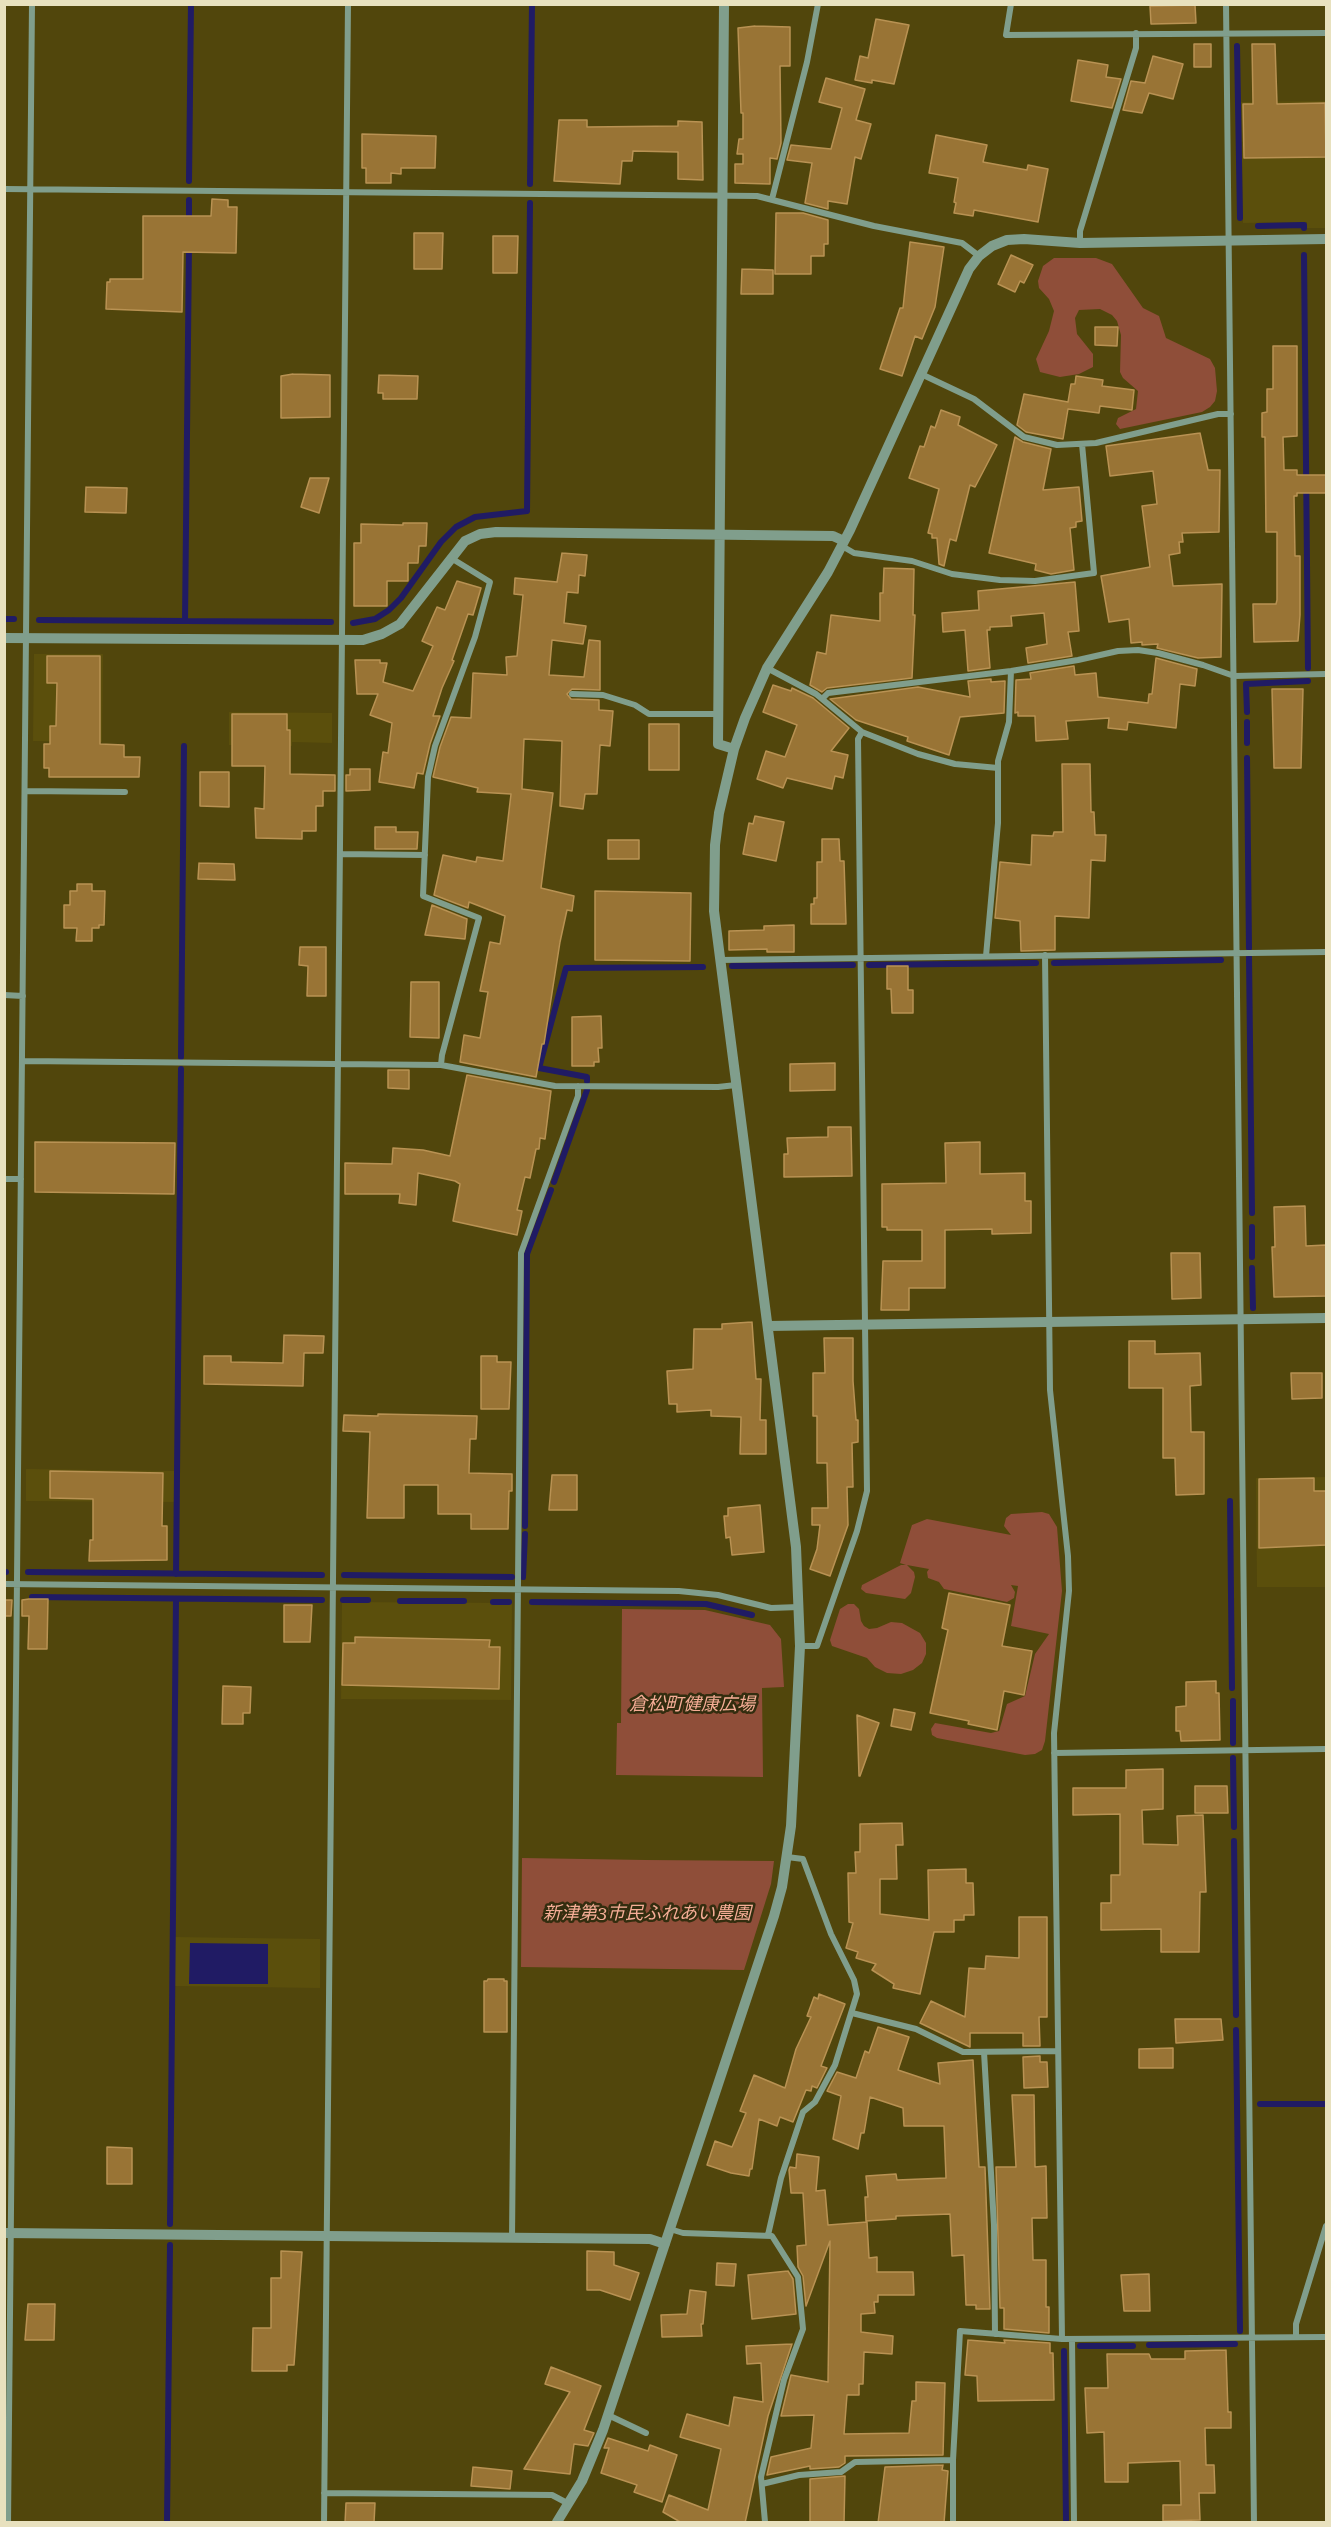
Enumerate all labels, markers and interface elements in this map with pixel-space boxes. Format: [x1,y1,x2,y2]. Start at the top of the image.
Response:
park label: 倉松町健康広場 [629,1694,755,1716]
park label: 新津第3市民ふれあい農園 [543,1903,751,1925]

